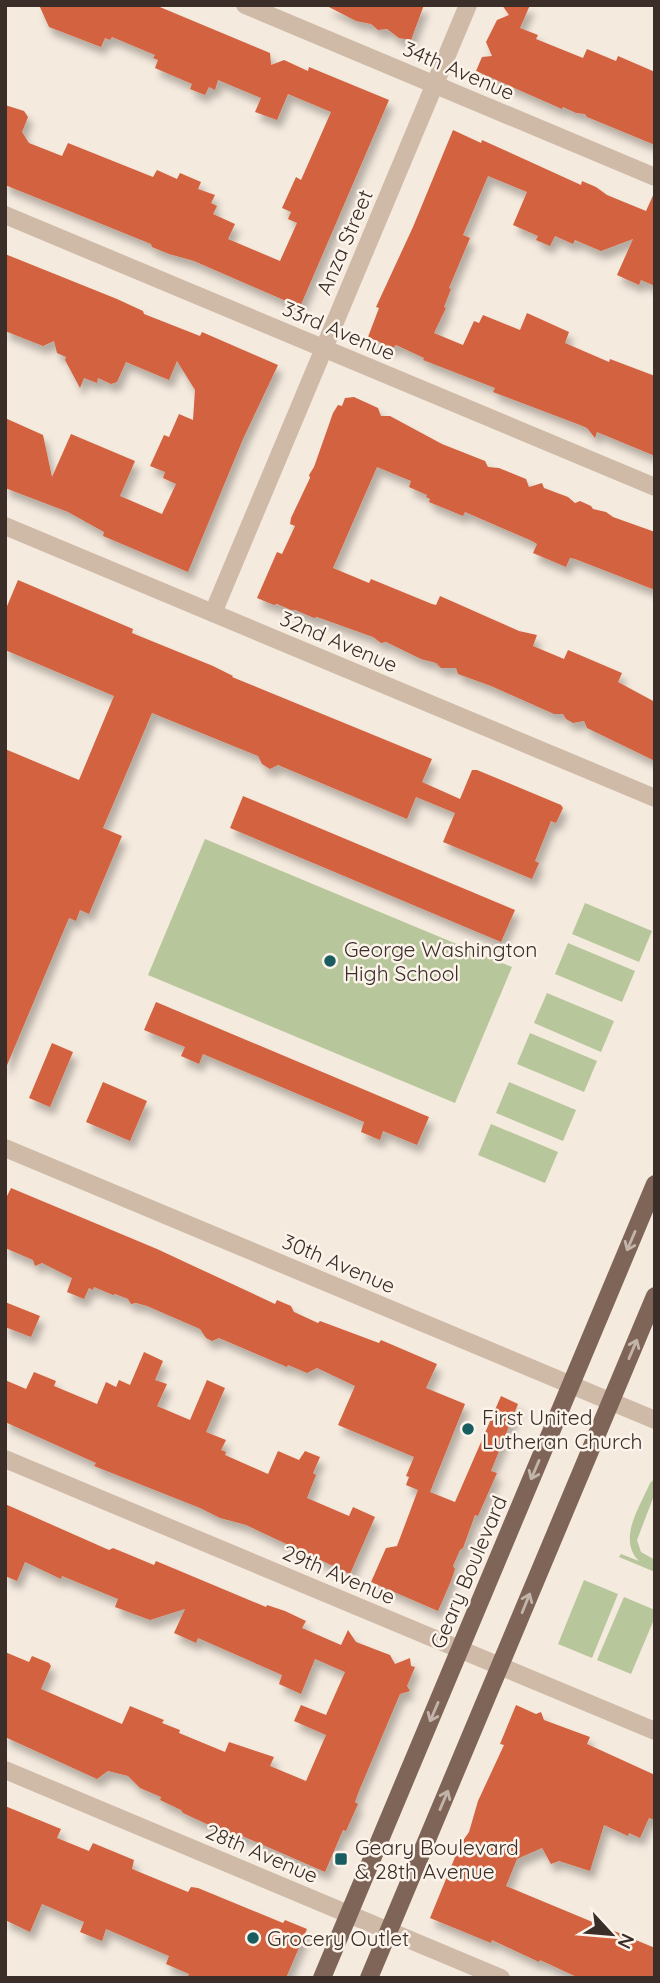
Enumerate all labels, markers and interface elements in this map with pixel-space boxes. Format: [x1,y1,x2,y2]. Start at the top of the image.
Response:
street label: 34th Avenue [399,35,519,105]
street label: Anza Street [310,186,378,298]
street label: 33rd Avenue [279,295,399,365]
street label: 32nd Avenue [276,605,402,677]
place label: George Washington High School [344,936,537,986]
marker: George Washington High School [322,953,338,969]
street label: 30th Avenue [279,1228,399,1298]
one-way arrow [624,1229,637,1251]
one-way arrow [627,1338,640,1360]
place label: First United Lutheran Church [482,1404,642,1454]
marker: First United Lutheran Church [460,1421,476,1437]
one-way arrow [528,1459,541,1480]
street label: Geary Boulevard [424,1492,512,1652]
street label: 29th Avenue [279,1539,399,1609]
one-way arrow [520,1592,533,1614]
one-way arrow [426,1701,439,1722]
one-way arrow [438,1790,451,1812]
street label: 28th Avenue [202,1818,322,1888]
place label: Geary Boulevard & 28th Avenue [355,1834,519,1884]
marker: Geary Boulevard & 28th Avenue [333,1851,349,1867]
north arrow [576,1899,646,1969]
place label: Grocery Outlet [267,1925,409,1951]
marker: Grocery Outlet [245,1930,261,1946]
text: N [612,1930,640,1953]

